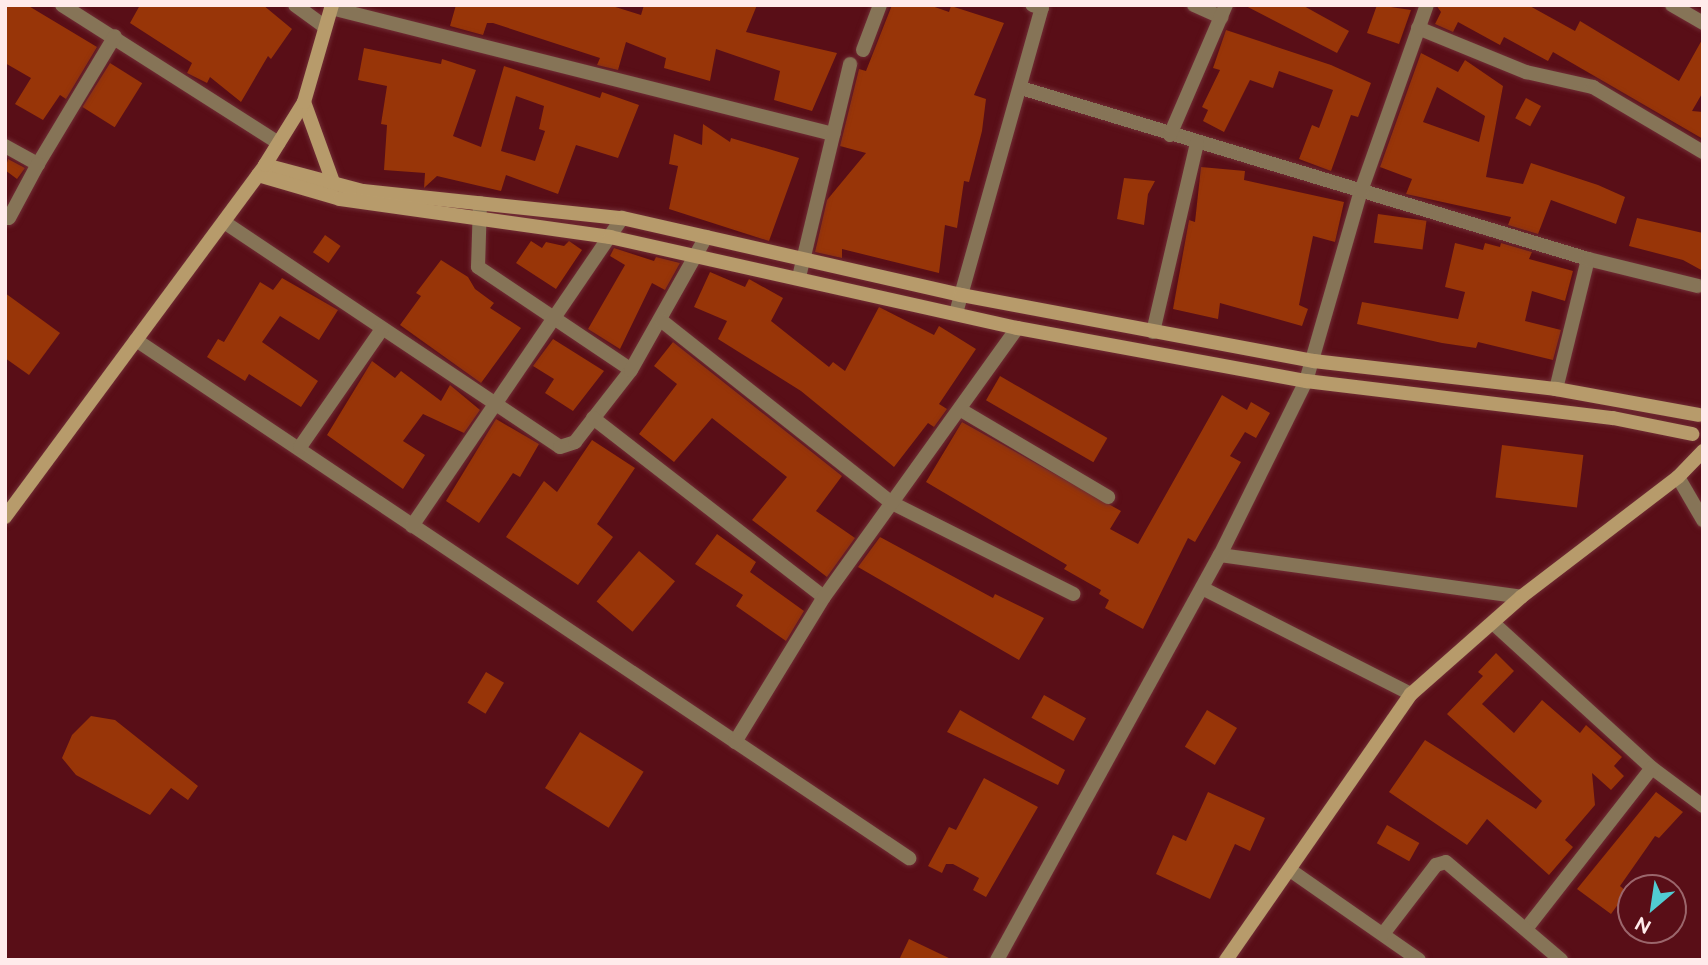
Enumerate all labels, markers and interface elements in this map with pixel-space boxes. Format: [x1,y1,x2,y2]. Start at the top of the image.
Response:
north arrow [1617,874,1687,944]
text: N [1631,912,1654,939]

